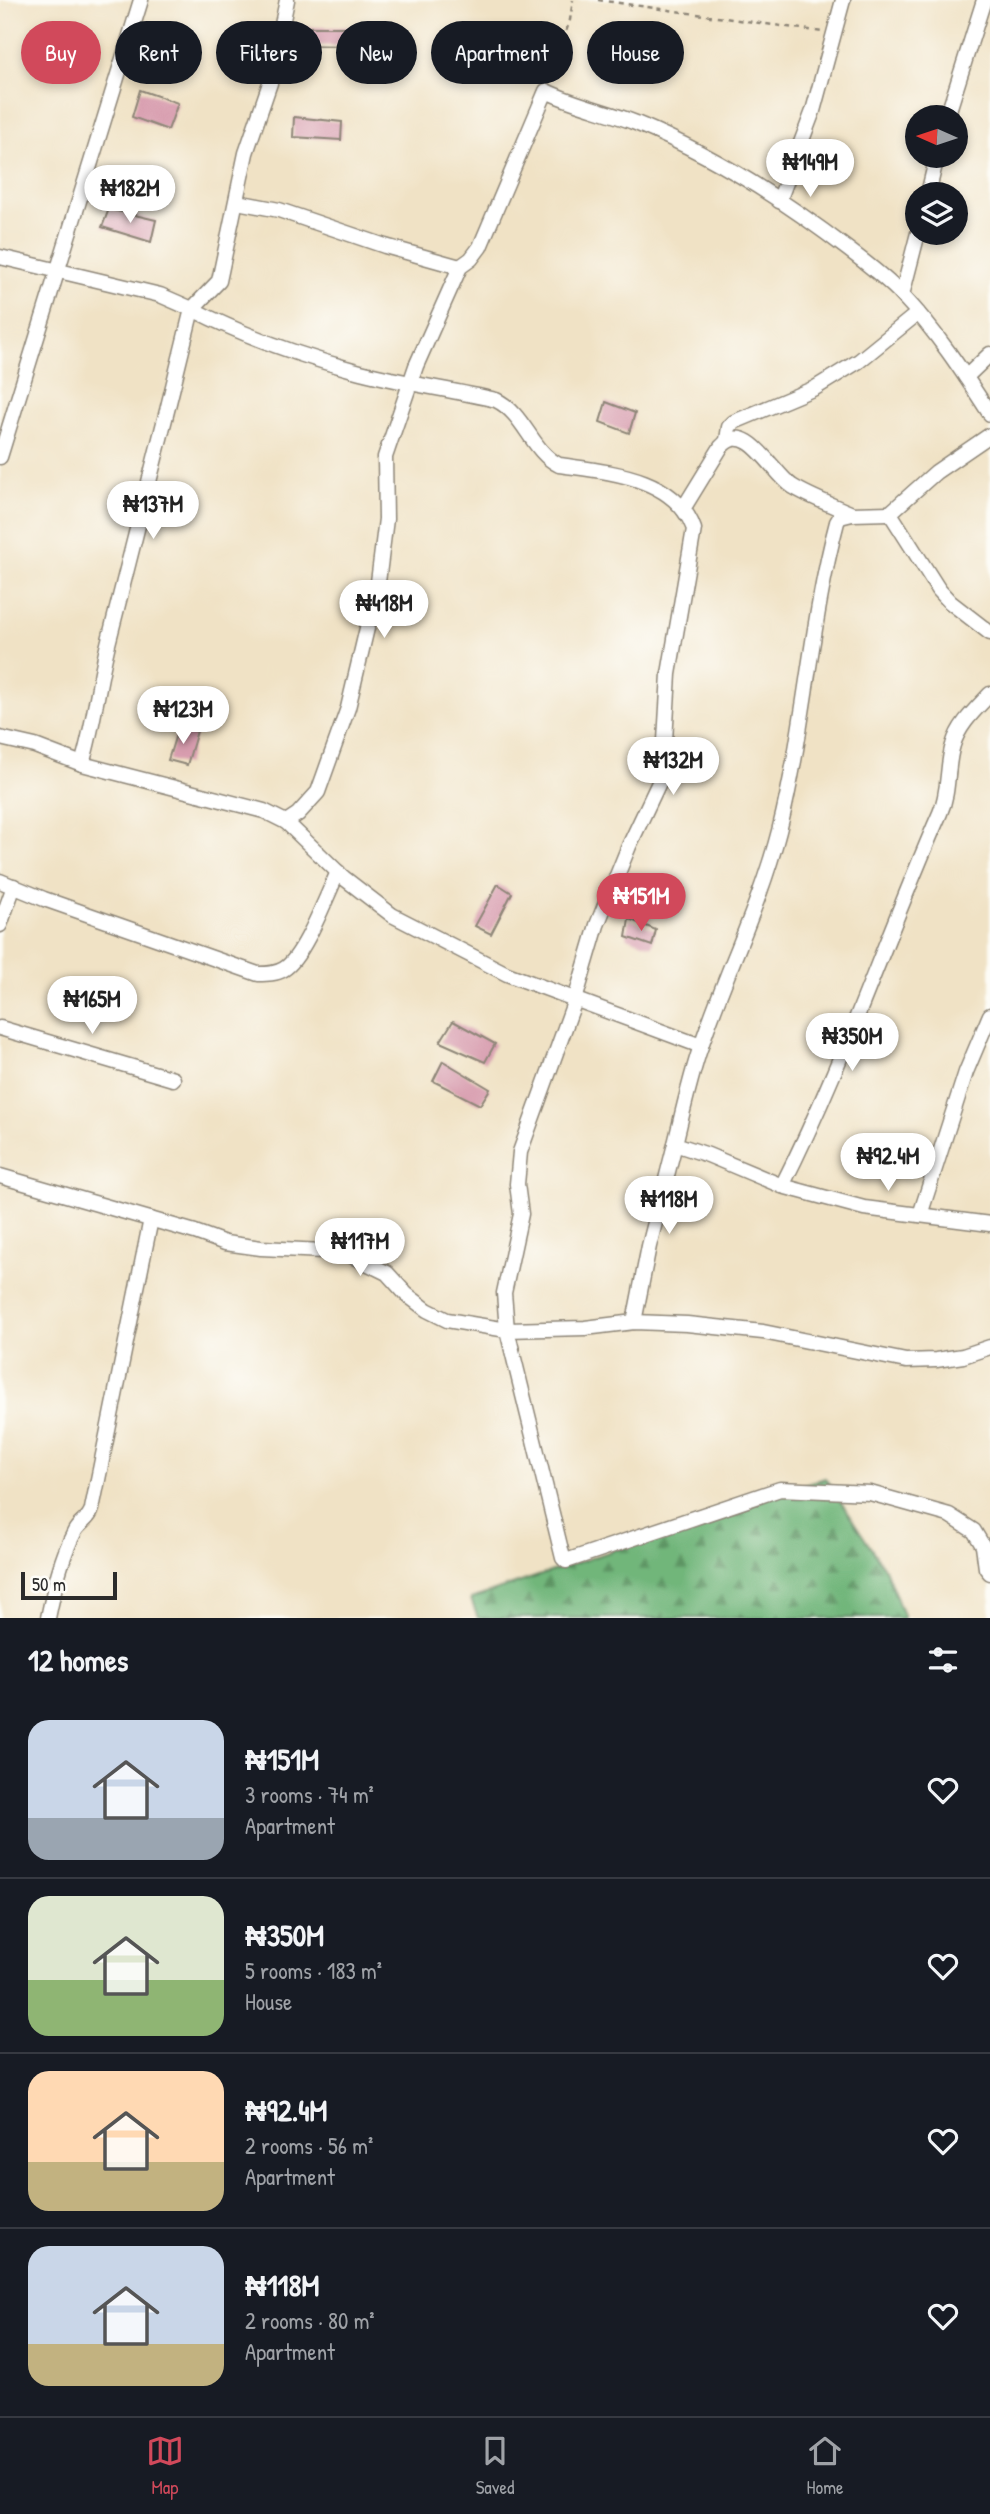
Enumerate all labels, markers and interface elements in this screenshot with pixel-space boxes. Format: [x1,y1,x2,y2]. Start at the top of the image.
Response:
chip: Buy [21,21,101,84]
chip: Rent [115,21,202,84]
chip: Filters [216,21,322,84]
chip: New [336,21,417,84]
chip: Apartment [431,21,573,84]
chip: House [587,21,684,84]
north arrow [905,105,968,168]
map controls [905,105,968,245]
pin: ₦149M [761,140,859,199]
text: ₦149M [782,146,838,177]
pin: ₦182M [81,166,179,225]
text: ₦182M [100,172,160,203]
button: layers [905,182,968,245]
pin: ₦137M [104,482,202,541]
text: ₦137M [123,488,183,519]
pin: ₦418M [335,580,433,640]
text: ₦418M [355,587,413,618]
pin: ₦123M [134,686,232,746]
text: ₦123M [153,693,213,724]
pin: ₦132M [624,738,722,797]
text: ₦132M [643,744,703,775]
pin: ₦151M [592,874,690,933]
text: ₦151M [613,880,669,911]
pin: ₦165M [43,976,141,1036]
text: ₦165M [63,983,121,1014]
pin: ₦350M [803,1014,901,1073]
text: ₦350M [822,1020,882,1051]
pin: ₦92.4M [831,1134,945,1193]
text: ₦92.4M [856,1140,920,1171]
pin: ₦118M [620,1176,718,1236]
text: ₦118M [641,1183,697,1214]
pin: ₦117M [311,1218,409,1278]
text: ₦117M [331,1225,389,1256]
scale bar [21,1569,117,1601]
text: 50 m [32,1571,66,1597]
text: 12 homes [28,1640,128,1680]
icon: filters [924,1641,962,1679]
text: ₦151M [245,1739,319,1779]
icon: home [84,1748,168,1832]
icon: heart [924,1771,962,1809]
text: 3 rooms · 74 m² [245,1779,374,1810]
text: Apartment [245,1810,335,1841]
text: ₦350M [245,1915,324,1955]
icon: home [84,1924,168,2008]
icon: heart [924,1947,962,1985]
text: 5 rooms · 183 m² [245,1955,382,1986]
text: House [245,1986,292,2017]
text: ₦92.4M [245,2090,327,2130]
icon: home [84,2099,168,2183]
icon: heart [924,2122,962,2160]
text: 2 rooms · 56 m² [245,2130,373,2161]
text: Apartment [245,2161,335,2192]
text: ₦118M [245,2265,319,2305]
icon: home [84,2274,168,2358]
icon: heart [924,2297,962,2335]
text: 2 rooms · 80 m² [245,2305,375,2336]
text: Apartment [245,2336,335,2367]
tab: Map [146,2432,184,2500]
tab: Saved [476,2432,514,2500]
tab: Home [806,2432,844,2500]

